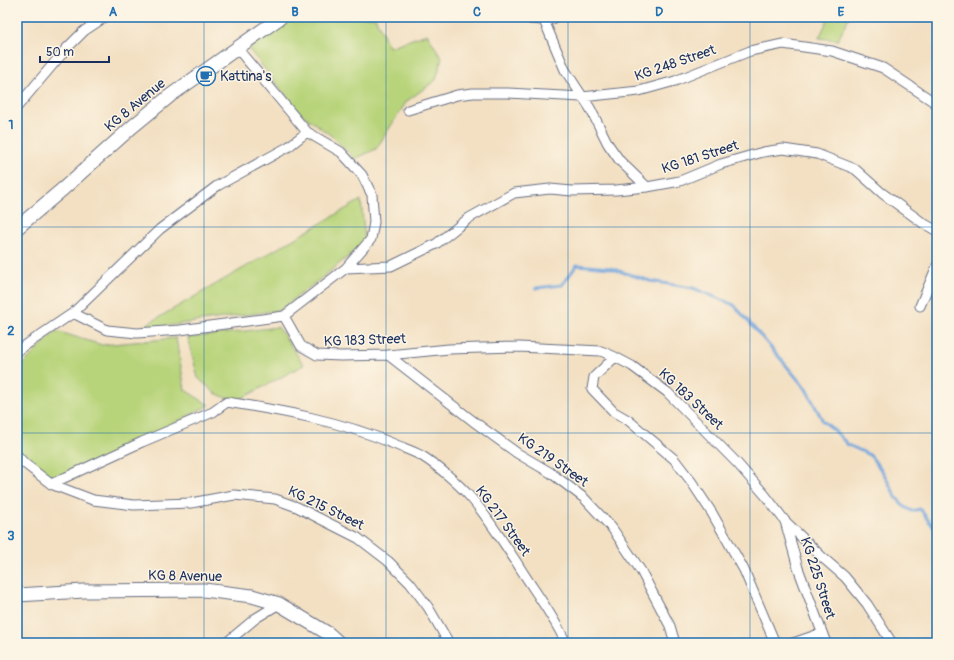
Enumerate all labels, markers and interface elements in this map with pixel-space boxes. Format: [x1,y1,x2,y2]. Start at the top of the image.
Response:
text: A [109,4,118,20]
text: B [291,4,299,20]
text: C [473,4,481,20]
text: D [655,4,663,20]
text: E [838,4,845,20]
scale bar [40,38,109,64]
street label: KG 248 Street [632,41,718,85]
text: 50 m [46,45,74,60]
cafe icon: Kattina's [195,65,217,87]
place label: Kattina's [220,68,272,85]
street label: KG 8 Avenue [101,75,169,135]
text: 1 [8,117,14,133]
street label: KG 181 Street [659,136,741,177]
text: 2 [7,323,15,339]
street label: KG 183 Street [324,330,407,350]
street label: KG 183 Street [655,365,727,433]
street label: KG 219 Street [514,429,592,491]
street label: KG 215 Street [285,482,367,534]
street label: KG 217 Street [472,483,534,560]
text: 3 [7,528,15,544]
street label: KG 225 Street [797,535,839,621]
street label: KG 8 Avenue [148,567,222,585]

